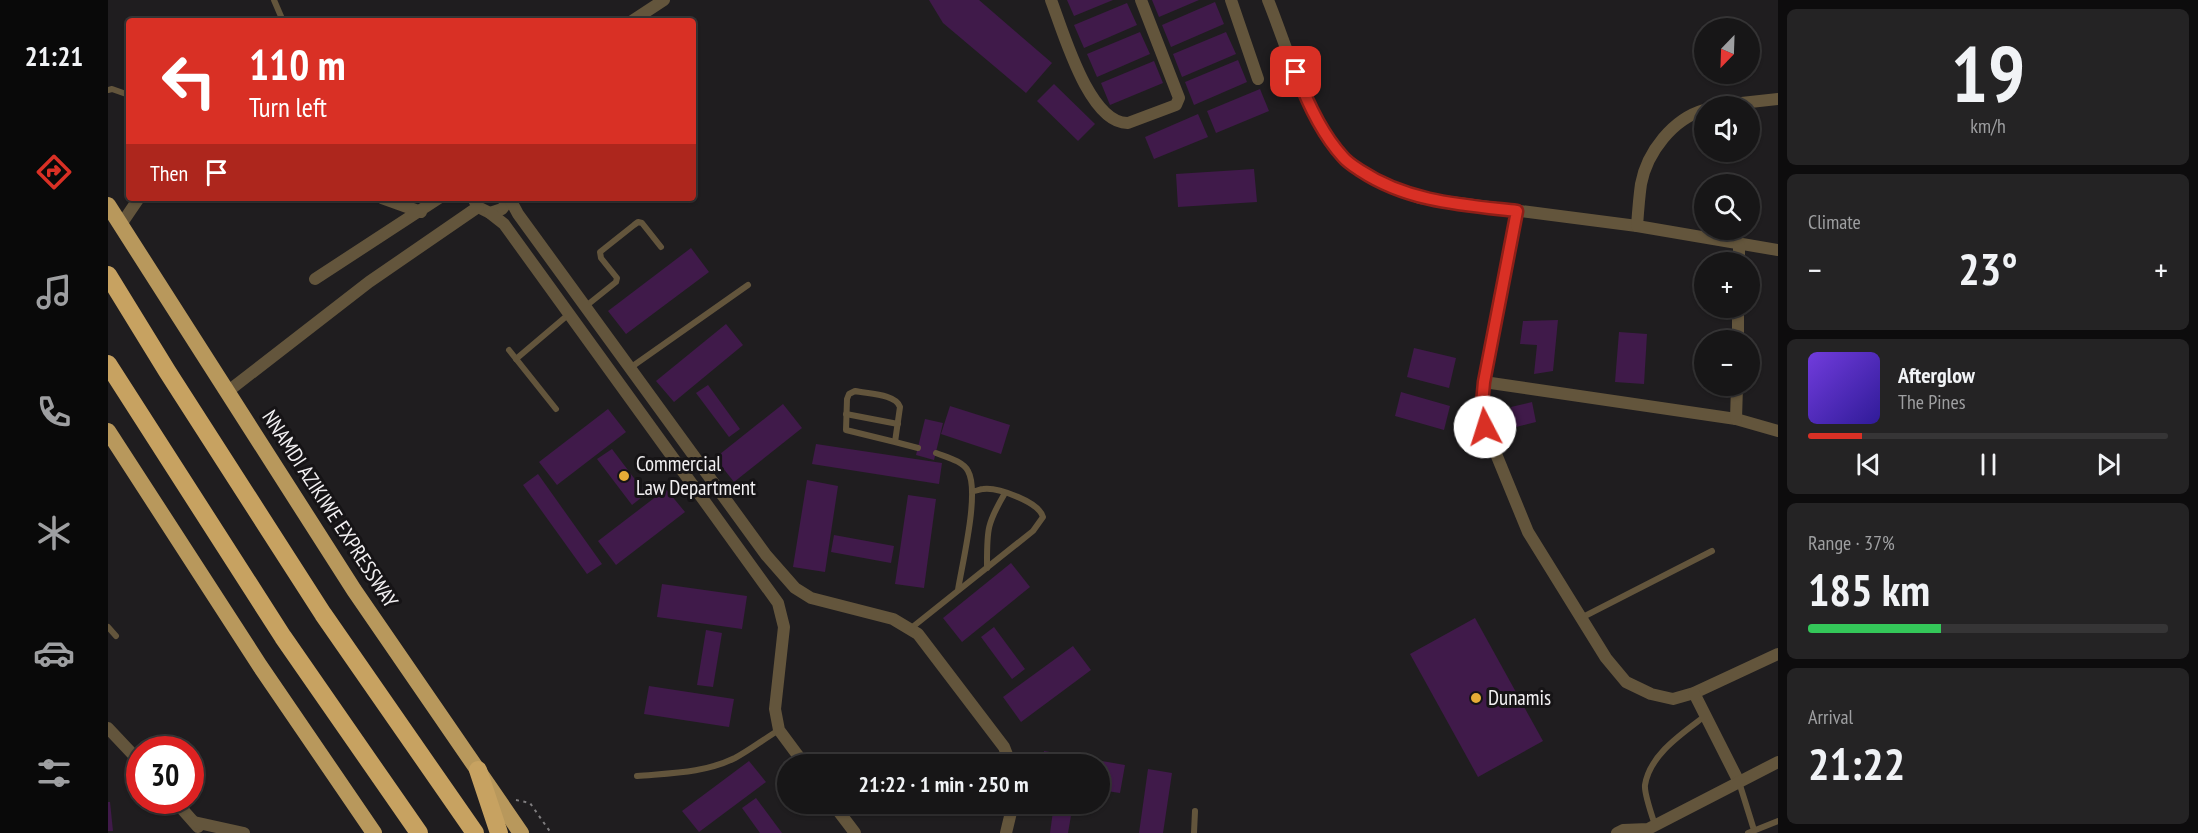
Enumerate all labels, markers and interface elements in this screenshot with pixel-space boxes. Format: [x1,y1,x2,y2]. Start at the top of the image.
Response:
north arrow [1694,18,1760,84]
map controls [1694,18,1760,396]
text: 19 [1951,23,2025,124]
text: 110 m [249,37,346,92]
text: 21:21 [25,39,83,73]
icon: left [150,42,228,120]
pin [1270,46,1321,97]
icon: arrive [1279,55,1312,88]
text: Turn left [249,90,327,124]
button: sound [1694,96,1760,162]
text: km/h [1970,113,2006,139]
icon: directions [33,151,75,193]
icon: arrive [200,156,233,189]
text: Then [150,159,188,187]
button: search [1694,174,1760,240]
text: Climate [1808,209,1861,235]
text: 23° [1958,239,2018,297]
text: − [1808,248,1822,291]
text: + [2154,248,2168,291]
button: + [1694,252,1760,318]
icon: music [33,271,75,313]
button: − [1694,330,1760,396]
text: Afterglow [1898,361,1975,389]
text: The Pines [1898,389,1965,415]
icon: phone [33,391,75,433]
position arrow [1453,395,1517,459]
street label: NNAMDI AZIKIWE EXPRESSWAY [256,405,405,613]
icon: previous [1852,448,1885,481]
icon: pause [1972,448,2005,481]
icon: next [2092,448,2125,481]
place label: Commercial Law Department [636,450,756,501]
marker: Commercial Law Department [617,469,631,483]
icon: climate [33,512,75,554]
text: Range · 37% [1808,530,1895,556]
text: 185 km [1808,560,1930,618]
icon: car [33,632,75,674]
place label: Dunamis [1488,684,1551,711]
marker: Dunamis [1469,691,1483,705]
text: Arrival [1808,704,1853,730]
text: 21:22 [1808,734,1905,792]
speed limit sign: 30 [126,736,204,814]
icon: filters [33,752,75,794]
text: 21:22 · 1 min · 250 m [858,770,1029,798]

